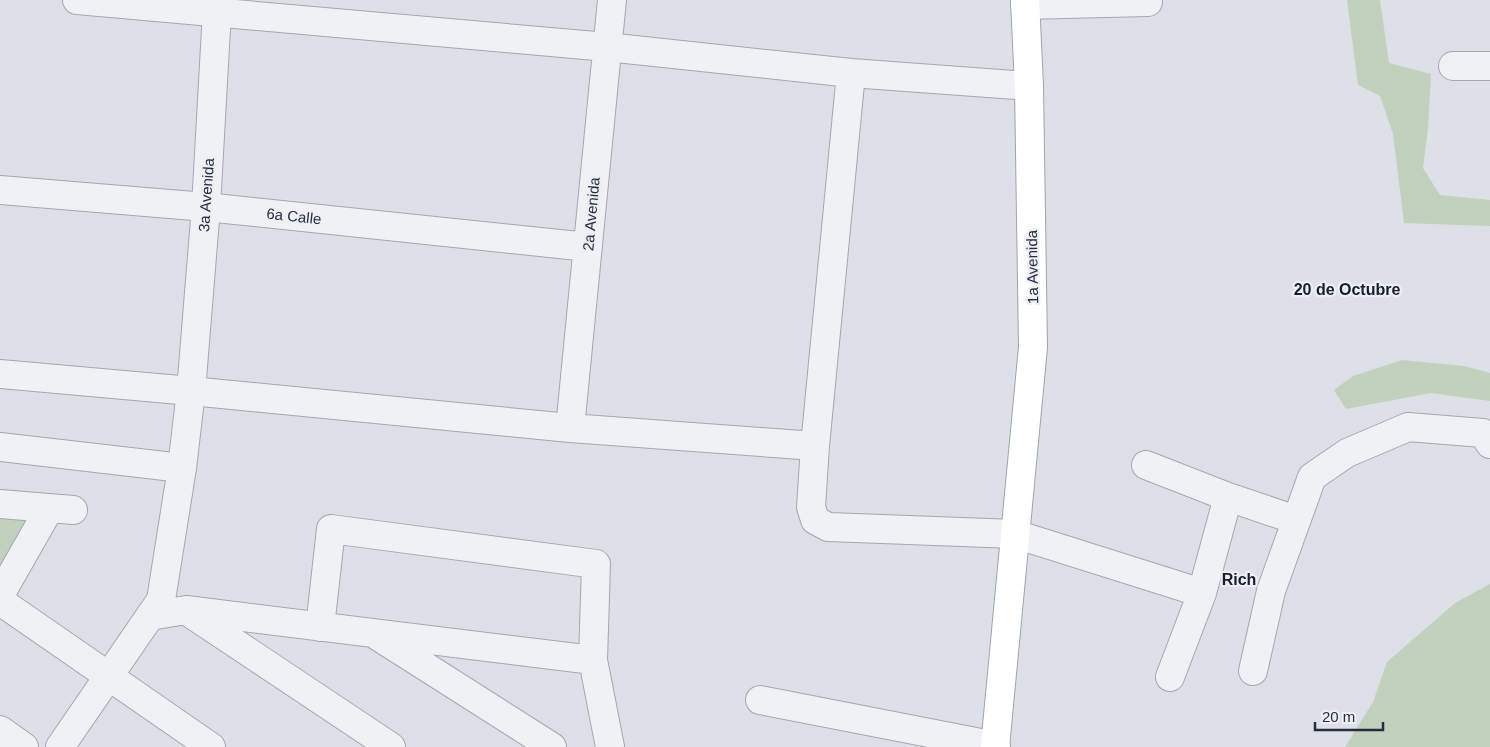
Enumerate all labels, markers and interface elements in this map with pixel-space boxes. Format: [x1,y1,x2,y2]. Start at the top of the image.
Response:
street label: 3a Avenida [195,157,217,232]
street label: 2a Avenida [579,176,603,252]
street label: 6a Calle [266,205,322,227]
street label: 1a Avenida [1023,229,1041,304]
district label: 20 de Octubre [1294,281,1400,298]
district label: Rich [1222,571,1256,588]
scale bar [1315,700,1382,732]
text: 20 m [1322,708,1355,725]

